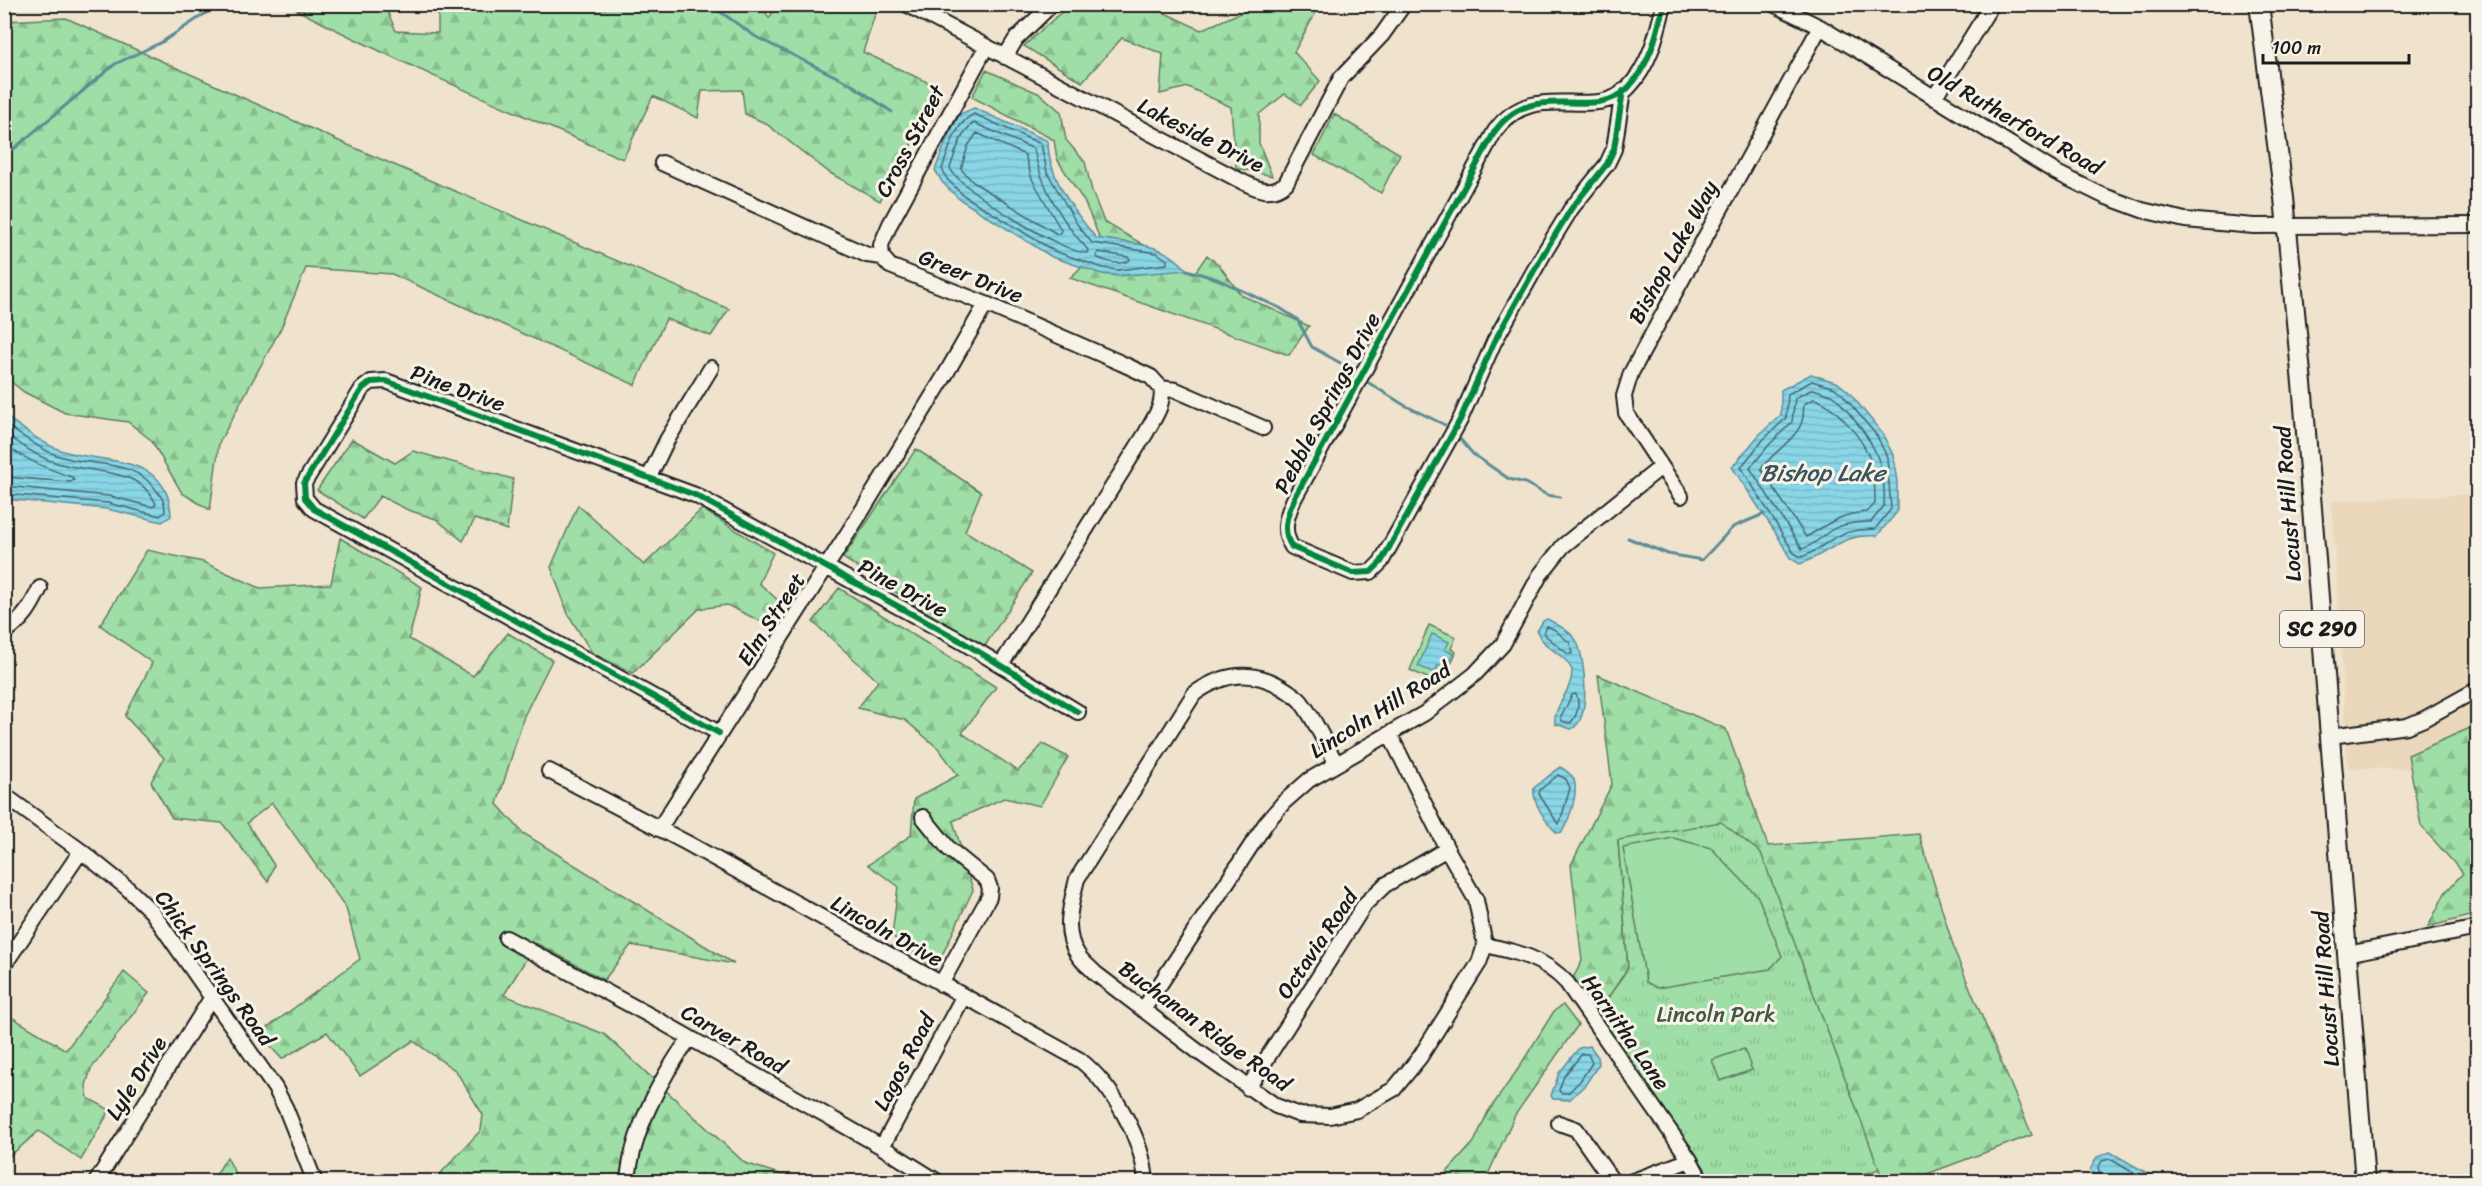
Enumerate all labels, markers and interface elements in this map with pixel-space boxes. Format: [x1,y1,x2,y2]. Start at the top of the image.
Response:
scale bar [2263,27,2408,65]
text: 100 m [2272,32,2321,64]
street label: Old Rutherford Road [1920,54,2112,187]
street label: Cross Street [864,77,957,204]
street label: Lakeside Drive [1131,86,1272,184]
street label: Bishop Lake Way [1617,172,1729,331]
street label: Greer Drive [913,237,1029,315]
street label: Pebble Springs Drive [1263,305,1391,501]
street label: Pine Drive [405,353,511,423]
street label: Locust Hill Road [2263,423,2313,583]
water label: Bishop Lake [1761,452,1888,494]
street label: Pine Drive [851,547,955,629]
street label: Elm Street [726,564,816,674]
road number: SC 290 [2280,611,2364,647]
street label: Lincoln Hill Road [1301,650,1460,769]
street label: Octavia Road [1266,880,1369,1007]
street label: Chick Springs Road [144,881,286,1056]
street label: Lincoln Drive [823,884,951,978]
street label: Locust Hill Road [2301,908,2351,1068]
street label: Buchanan Ridge Road [1110,950,1301,1103]
street label: Harnitha Lane [1571,965,1681,1099]
street label: Carver Road [674,993,796,1086]
park label: Lincoln Park [1656,995,1776,1034]
street label: Lagos Road [862,1005,947,1118]
street label: Lyle Drive [95,1027,178,1128]

